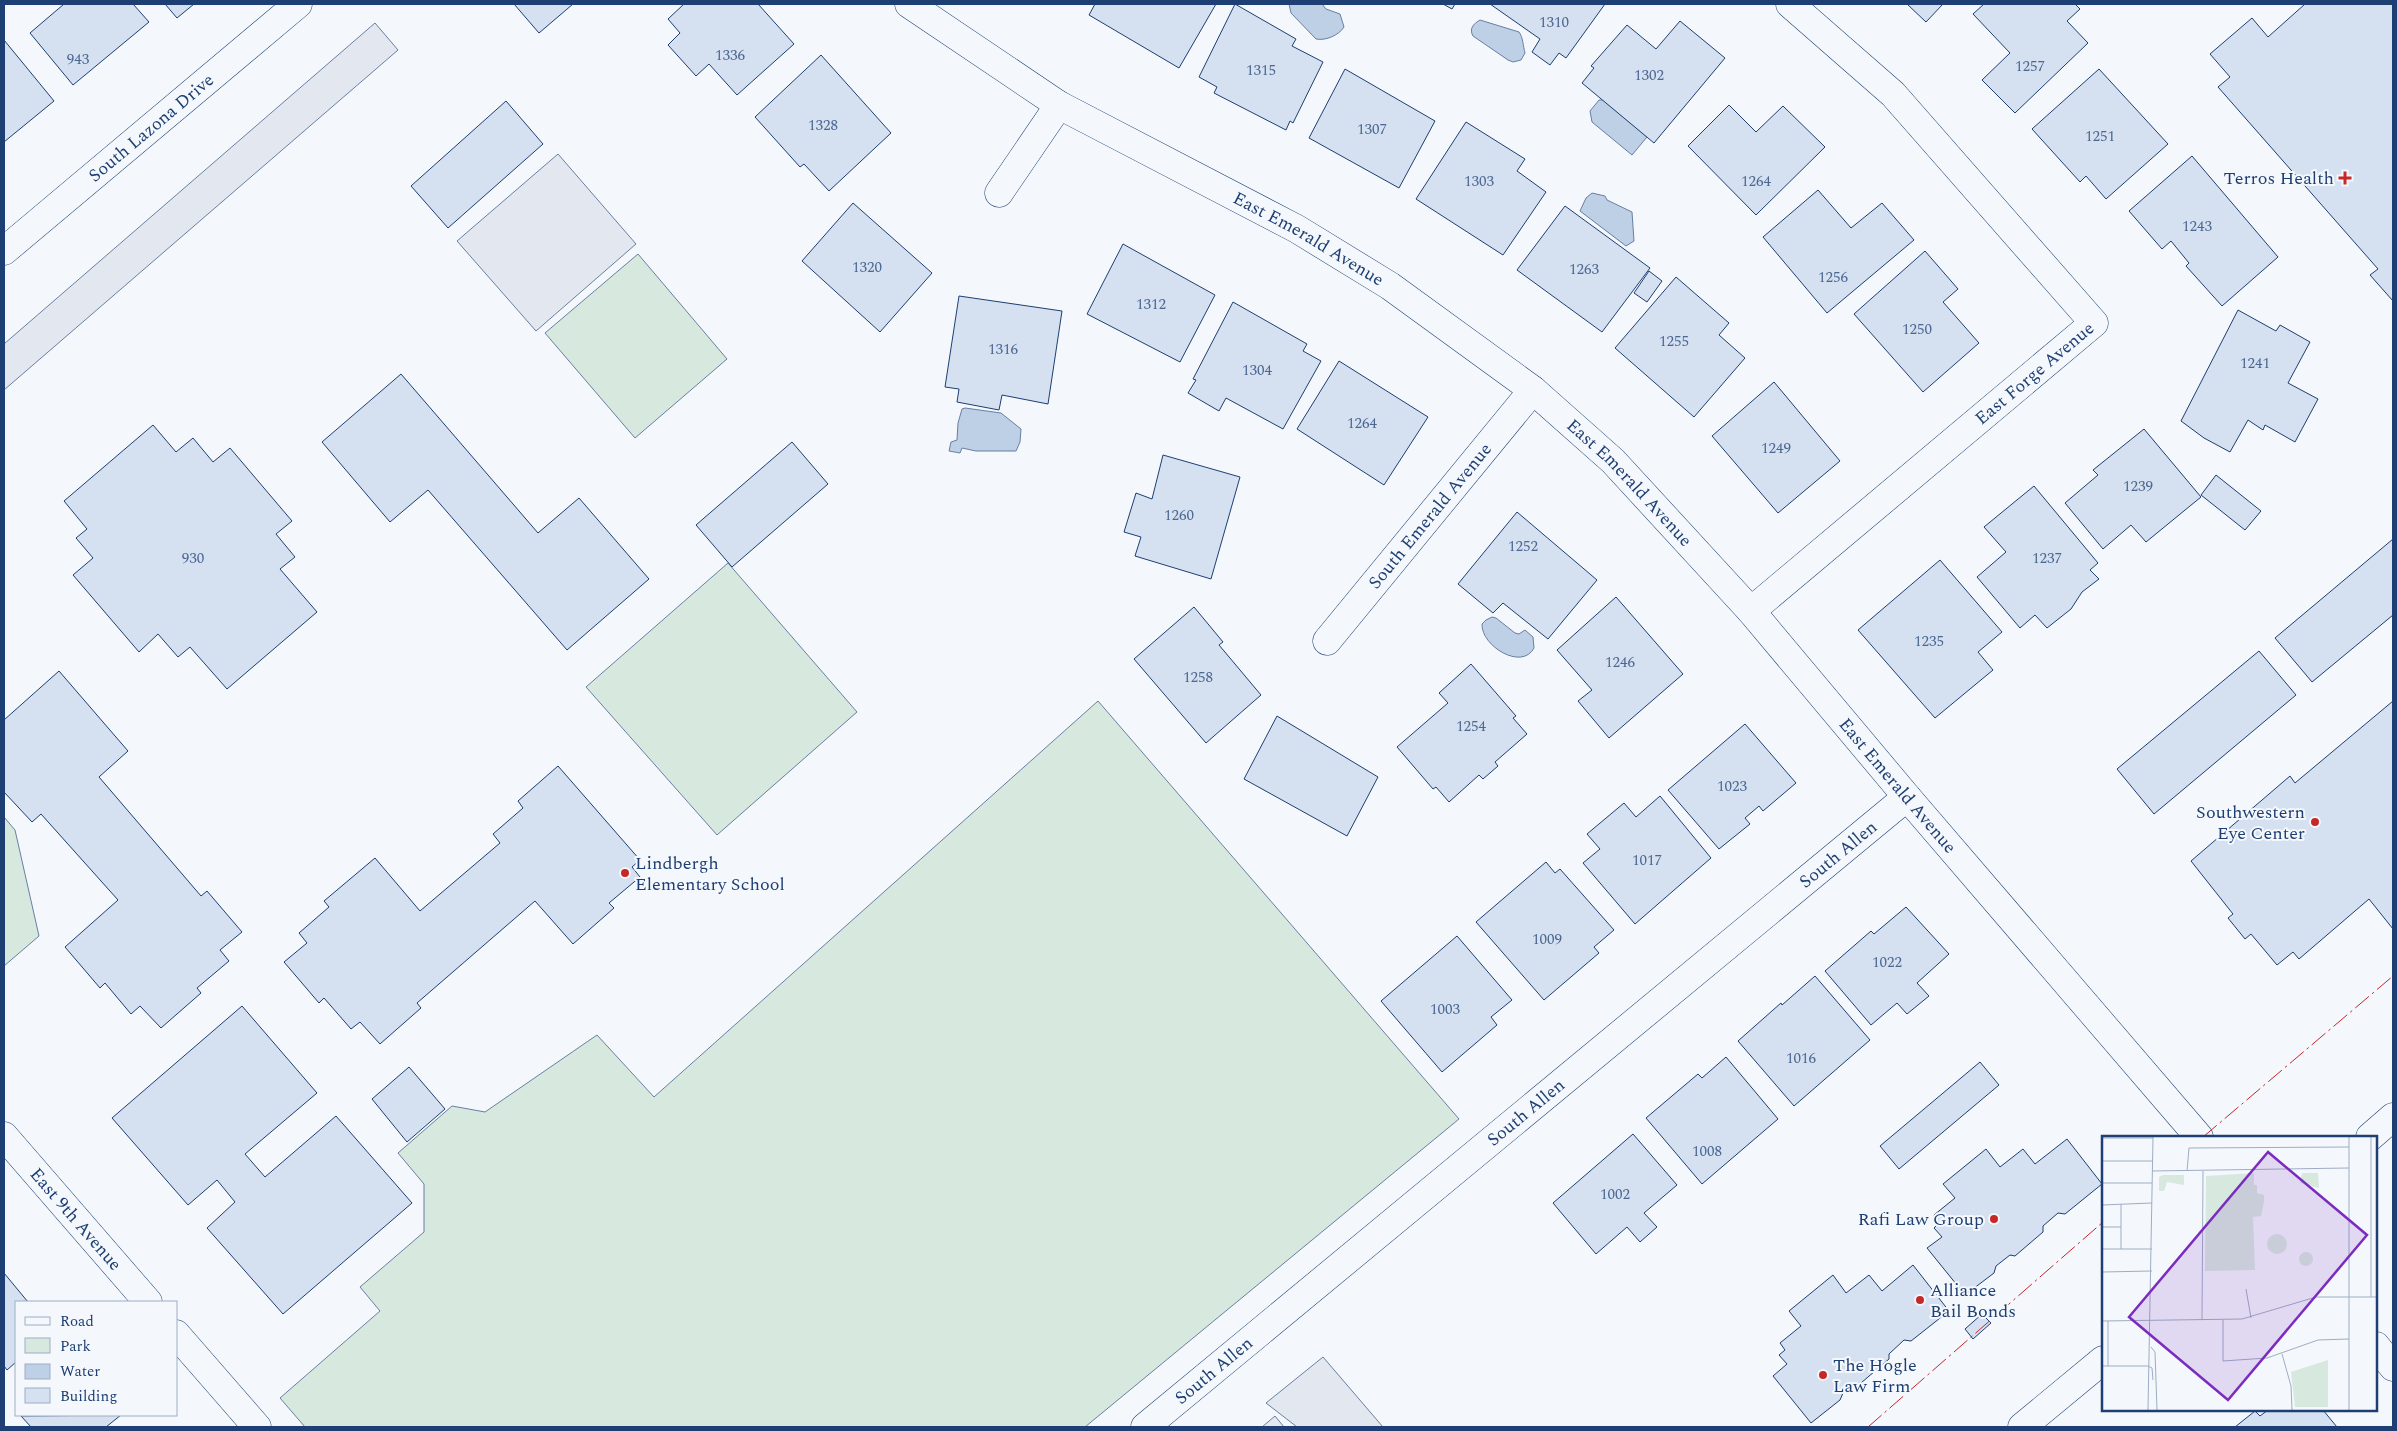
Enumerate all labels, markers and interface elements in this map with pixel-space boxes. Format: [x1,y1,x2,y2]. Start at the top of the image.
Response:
house number: 1310 [1539,11,1569,34]
house number: 1336 [715,44,745,67]
house number: 943 [67,48,90,71]
house number: 1257 [2015,55,2045,78]
house number: 1315 [1246,59,1276,82]
house number: 1302 [1634,64,1664,87]
street label: South Lazona Drive [82,67,220,188]
house number: 1328 [808,114,838,137]
house number: 1307 [1357,118,1387,141]
house number: 1251 [2085,125,2115,148]
place label: Terros Health [2224,165,2334,192]
house number: 1303 [1464,170,1494,193]
house number: 1264 [1741,170,1771,193]
marker: Terros Health [2338,171,2352,185]
street label: East Emerald Avenue [1228,185,1389,293]
house number: 1243 [2182,215,2212,238]
house number: 1320 [852,256,882,279]
house number: 1263 [1569,258,1599,281]
house number: 1256 [1818,266,1848,289]
house number: 1312 [1136,293,1166,316]
street label: East Forge Avenue [1969,315,2100,431]
house number: 1250 [1902,318,1932,341]
house number: 1255 [1659,330,1689,353]
house number: 1316 [988,338,1018,361]
house number: 1241 [2240,352,2270,375]
house number: 1304 [1242,359,1272,382]
house number: 1264 [1347,412,1377,435]
street label: East Emerald Avenue [1560,412,1699,553]
street label: South Emerald Avenue [1361,437,1498,595]
house number: 1249 [1761,437,1791,460]
house number: 1239 [2123,475,2153,498]
house number: 1260 [1164,504,1194,527]
house number: 1252 [1508,535,1538,558]
house number: 930 [182,547,204,570]
house number: 1237 [2032,547,2062,570]
house number: 1235 [1914,630,1944,653]
house number: 1246 [1605,651,1635,674]
house number: 1258 [1183,666,1213,689]
street label: East Emerald Avenue [1833,712,1963,859]
house number: 1254 [1456,715,1486,738]
house number: 1023 [1717,775,1747,798]
place label: Southwestern Eye Center [2196,799,2305,847]
street label: South Allen [1793,814,1883,895]
marker: Southwestern Eye Center [2309,816,2321,828]
house number: 1017 [1632,849,1662,872]
place label: Lindbergh Elementary School [635,850,785,898]
marker: Lindbergh Elementary School [619,867,631,879]
house number: 1009 [1532,928,1562,951]
house number: 1022 [1872,951,1902,974]
house number: 1003 [1430,998,1460,1021]
house number: 1016 [1786,1047,1816,1070]
street label: South Allen [1481,1072,1571,1153]
inset map [2102,1136,2377,1411]
house number: 1008 [1692,1140,1722,1163]
street label: East 9th Avenue [24,1162,128,1277]
house number: 1002 [1600,1183,1630,1206]
place label: Rafi Law Group [1858,1206,1984,1233]
marker: Rafi Law Group [1988,1213,2000,1225]
place label: Alliance Bail Bonds [1930,1277,2016,1325]
marker: Alliance Bail Bonds [1914,1294,1926,1306]
legend [15,1301,178,1416]
text: Road [60,1310,94,1333]
street label: South Allen [1169,1330,1259,1411]
text: Park [60,1335,91,1358]
place label: The Hogle Law Firm [1833,1352,1917,1400]
text: Water [60,1360,100,1383]
marker: The Hogle Law Firm [1817,1369,1829,1381]
text: Building [60,1385,117,1408]

